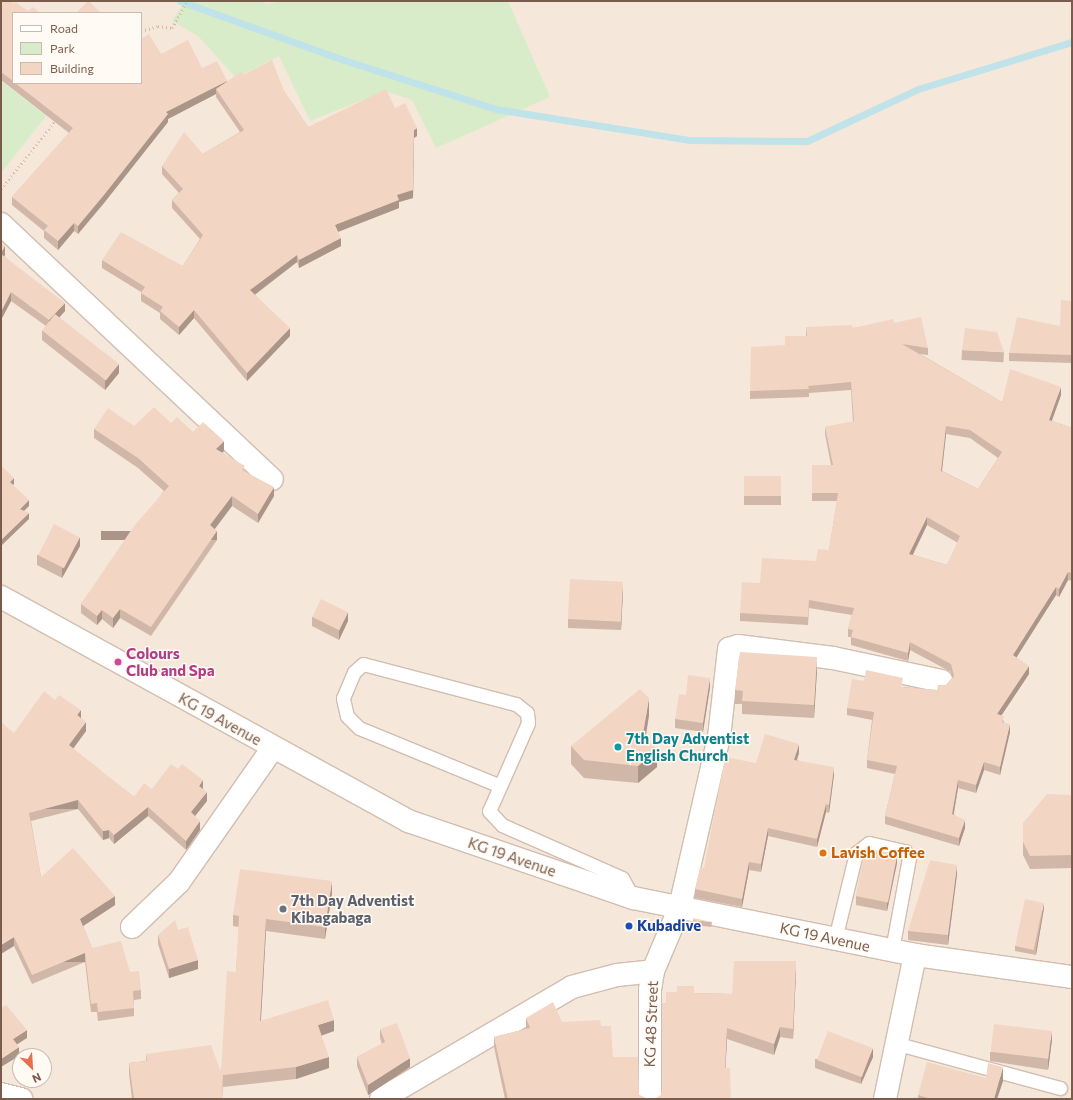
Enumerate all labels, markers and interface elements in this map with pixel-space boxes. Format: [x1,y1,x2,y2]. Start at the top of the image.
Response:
legend [12,12,142,84]
text: Road [50,21,78,35]
text: Park [50,41,75,55]
text: Building [50,61,94,75]
place label: Colours Club and Spa [126,644,215,679]
marker: Colours Club and Spa [113,657,123,667]
street label: KG 19 Avenue [175,689,265,749]
place label: 7th Day Adventist English Church [626,729,749,764]
marker: 7th Day Adventist English Church [613,742,623,752]
street label: KG 19 Avenue [466,834,558,880]
place label: Lavish Coffee [831,844,925,862]
marker: Lavish Coffee [818,848,828,858]
place label: 7th Day Adventist Kibagabaga [291,891,414,926]
marker: 7th Day Adventist Kibagabaga [278,904,288,914]
place label: Kubadive [637,917,701,935]
street label: KG 19 Avenue [778,919,872,955]
marker: Kubadive [624,921,634,931]
street label: KG 48 Street [640,980,662,1068]
north arrow [12,1048,52,1088]
text: N [30,1071,43,1086]

